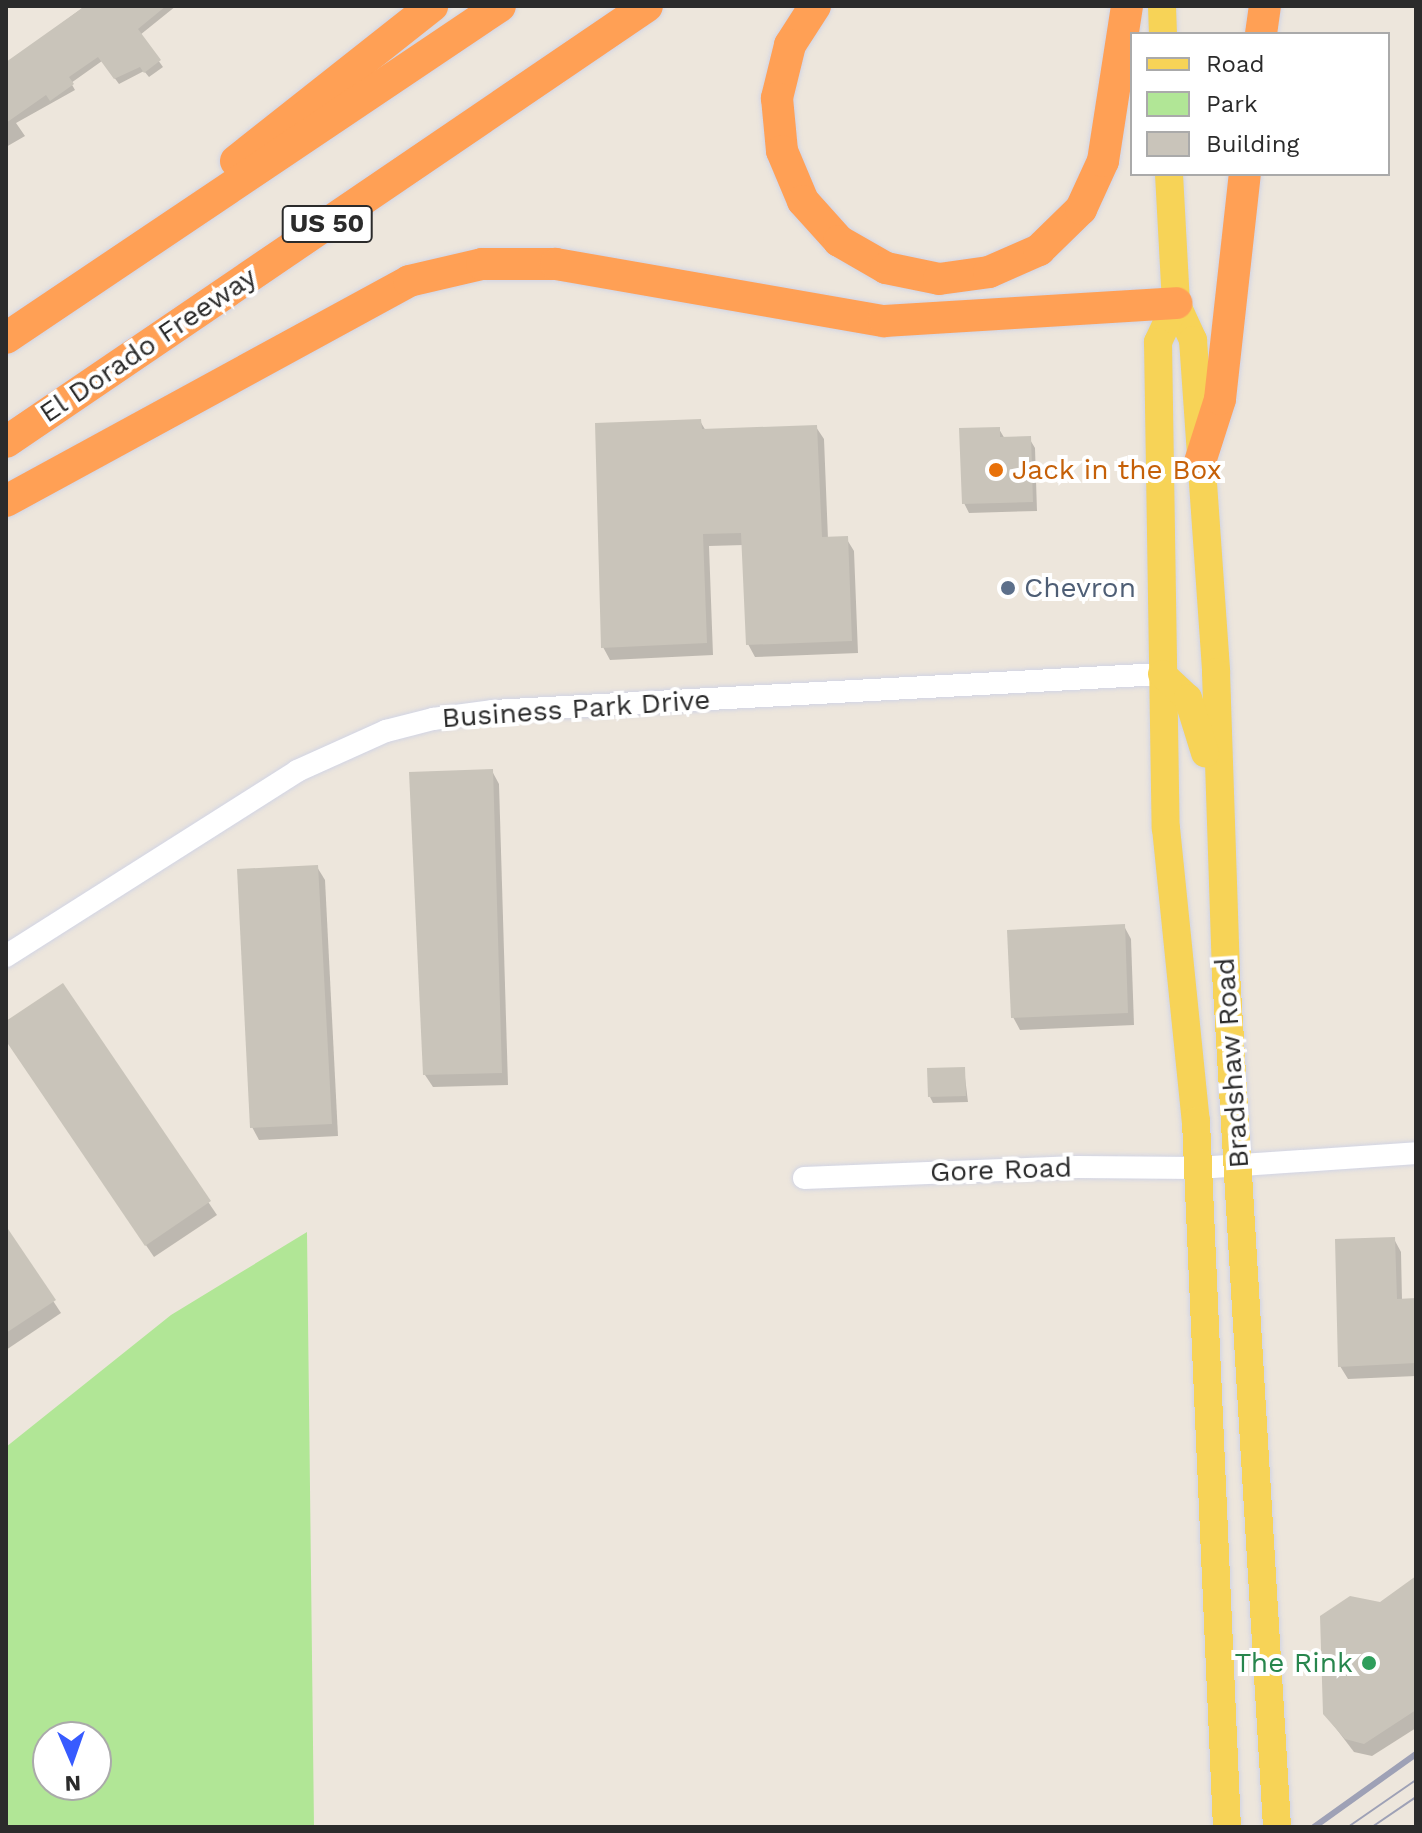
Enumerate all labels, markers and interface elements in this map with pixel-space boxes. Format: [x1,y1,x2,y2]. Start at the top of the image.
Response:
legend [1130,32,1390,176]
text: Road [1206,50,1265,78]
text: Park [1206,90,1258,118]
text: Building [1206,130,1299,158]
road number: US 50 [281,202,373,246]
street label: El Dorado Freeway [33,260,263,430]
place label: Jack in the Box [1012,453,1223,487]
marker: Jack in the Box [987,461,1005,479]
place label: Chevron [1024,571,1136,605]
marker: Chevron [999,579,1017,597]
street label: Business Park Drive [440,683,712,735]
street label: Bradshaw Road [1208,956,1256,1170]
street label: Gore Road [929,1151,1073,1189]
place label: The Rink [1234,1646,1353,1680]
marker: The Rink [1360,1654,1378,1672]
north arrow [32,1721,112,1801]
text: N [64,1771,81,1796]

